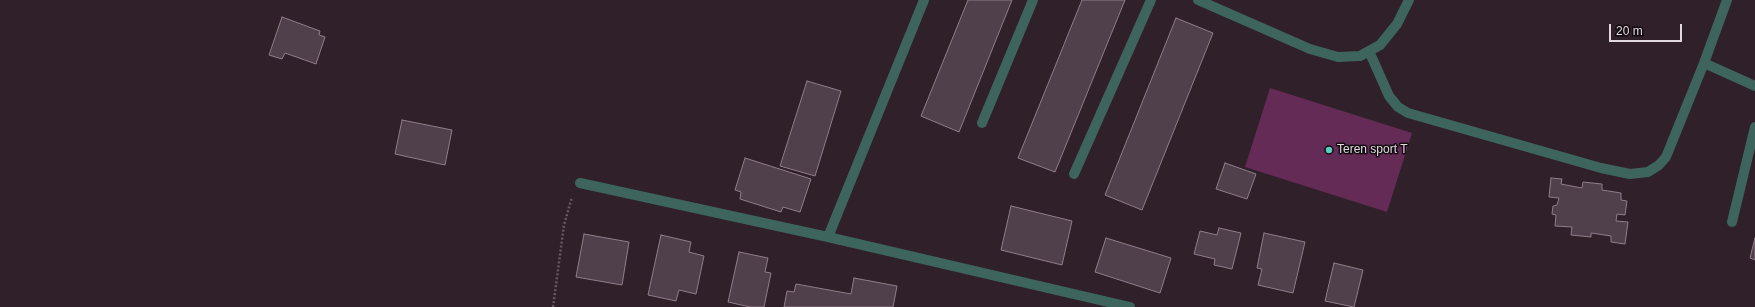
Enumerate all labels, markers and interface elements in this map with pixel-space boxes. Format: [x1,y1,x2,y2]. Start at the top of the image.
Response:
scale bar [1611,16,1684,42]
text: 20 m [1616,24,1643,38]
place label: Teren sport T [1337,143,1408,157]
marker: Teren sport T [1324,145,1334,155]

